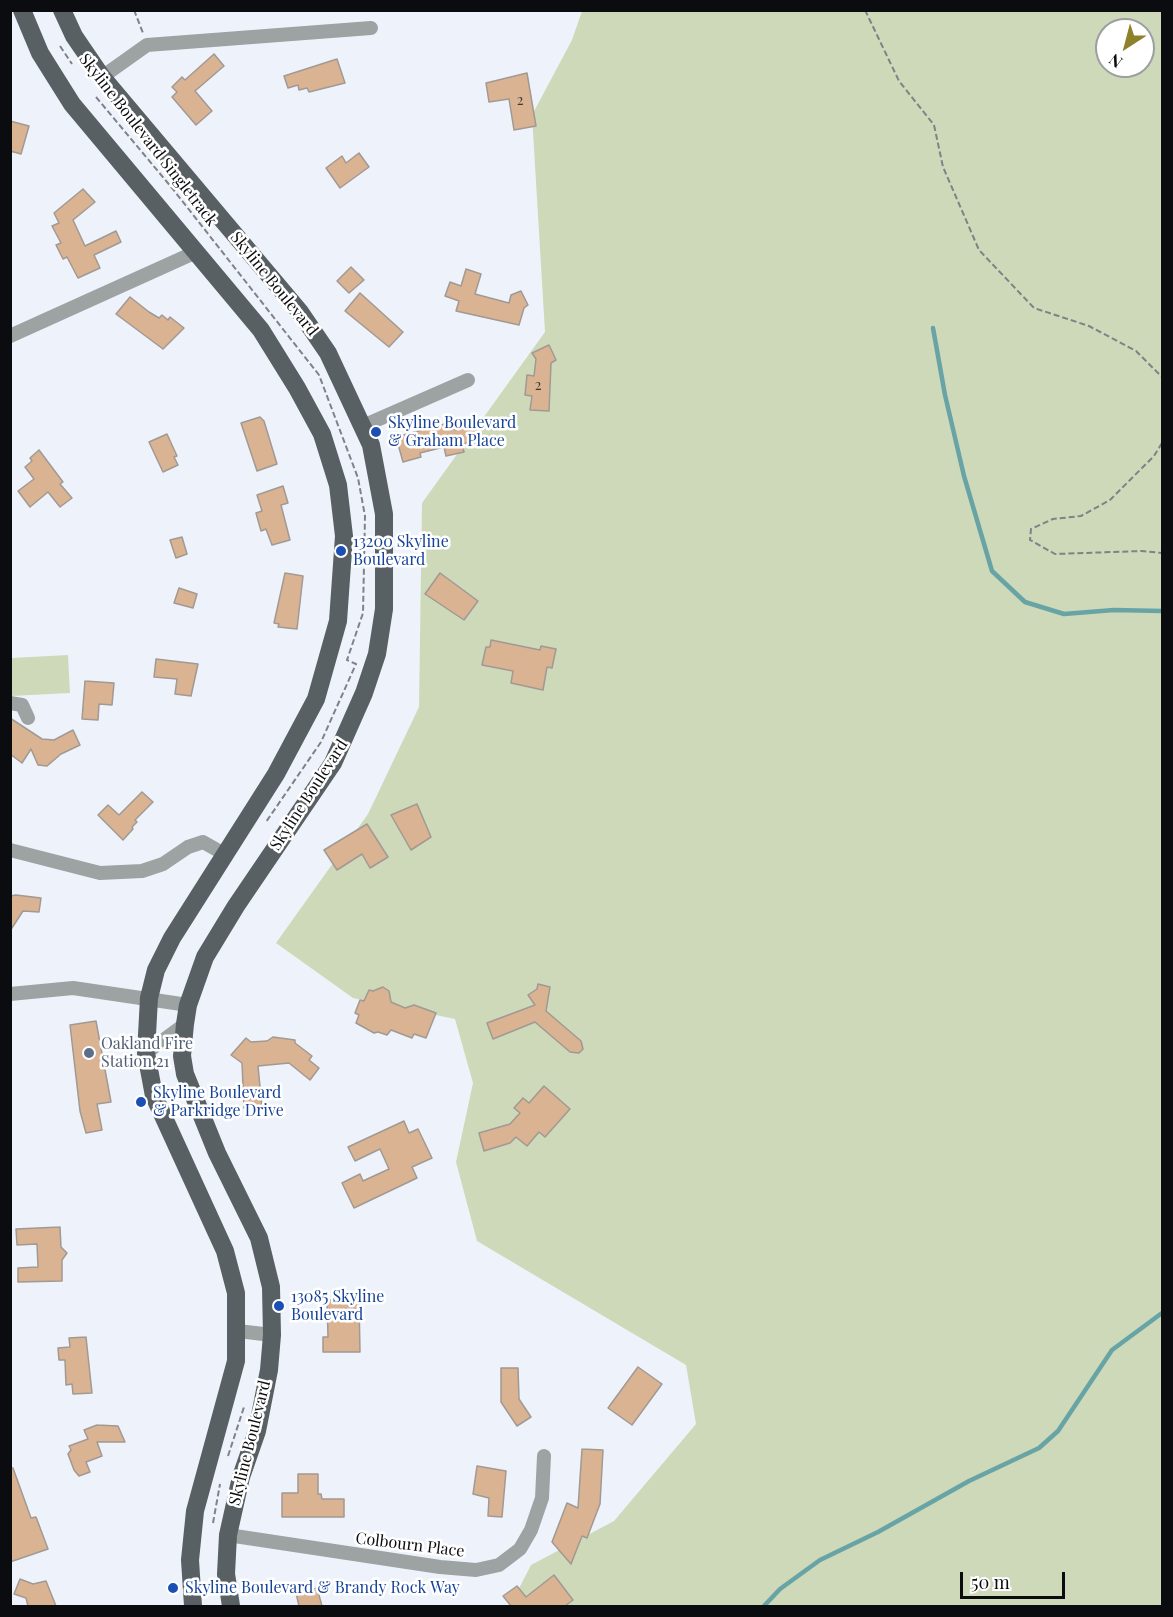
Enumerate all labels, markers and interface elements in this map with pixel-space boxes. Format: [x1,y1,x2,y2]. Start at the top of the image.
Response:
north arrow [1095,18,1155,78]
text: N [1104,49,1126,73]
street label: Skyline Boulevard Singletrack [75,50,221,230]
house number: 2 [517,93,523,109]
street label: Skyline Boulevard [226,228,322,340]
house number: 2 [535,378,541,394]
place label: Skyline Boulevard & Graham Place [388,413,516,451]
marker: Skyline Boulevard & Graham Place [369,425,383,439]
place label: 13200 Skyline Boulevard [353,532,449,570]
marker: 13200 Skyline Boulevard [334,544,348,558]
street label: Skyline Boulevard [266,736,352,854]
place label: Oakland Fire Station 21 [101,1034,193,1072]
marker: Oakland Fire Station 21 [82,1046,96,1060]
place label: Skyline Boulevard & Parkridge Drive [153,1083,284,1121]
marker: Skyline Boulevard & Parkridge Drive [134,1095,148,1109]
place label: 13085 Skyline Boulevard [291,1287,384,1325]
marker: 13085 Skyline Boulevard [272,1299,286,1313]
street label: Skyline Boulevard [225,1378,275,1508]
street label: Colbourn Place [354,1529,466,1561]
scale bar [963,1560,1068,1598]
text: 50 m [971,1570,1010,1594]
place label: Skyline Boulevard & Brandy Rock Way [185,1578,460,1598]
marker: Skyline Boulevard & Brandy Rock Way [166,1581,180,1595]

